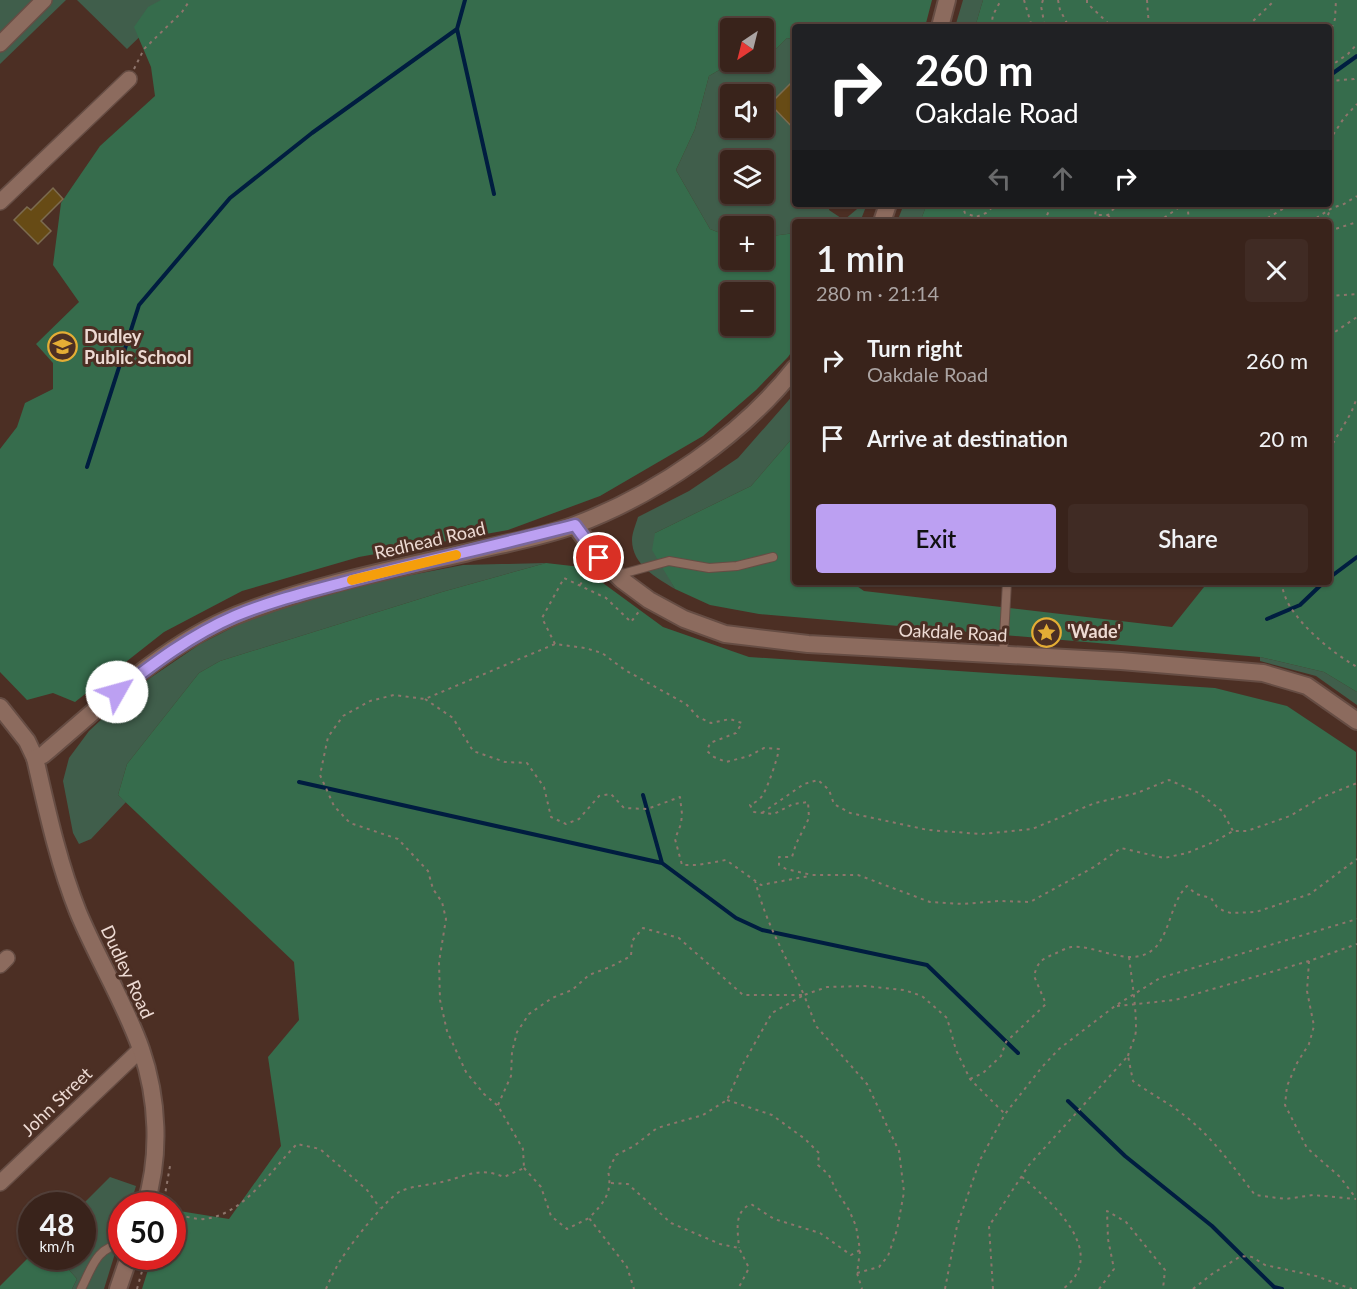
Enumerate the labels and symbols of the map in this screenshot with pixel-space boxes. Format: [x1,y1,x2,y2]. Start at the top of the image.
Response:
north arrow [720,18,774,72]
place label: Dudley Public School [84,325,191,368]
school or university icon: Dudley Public School [47,331,79,363]
street label: Redhead Road [372,517,487,563]
pin [573,532,624,583]
place icon: 'Wade' [1030,616,1062,648]
street label: Oakdale Road [898,618,1008,646]
place label: 'Wade' [1067,620,1121,642]
position arrow [85,660,149,724]
street label: Dudley Road [97,921,159,1022]
street label: John Street [16,1062,97,1140]
speed limit sign: 50 [108,1192,186,1270]

